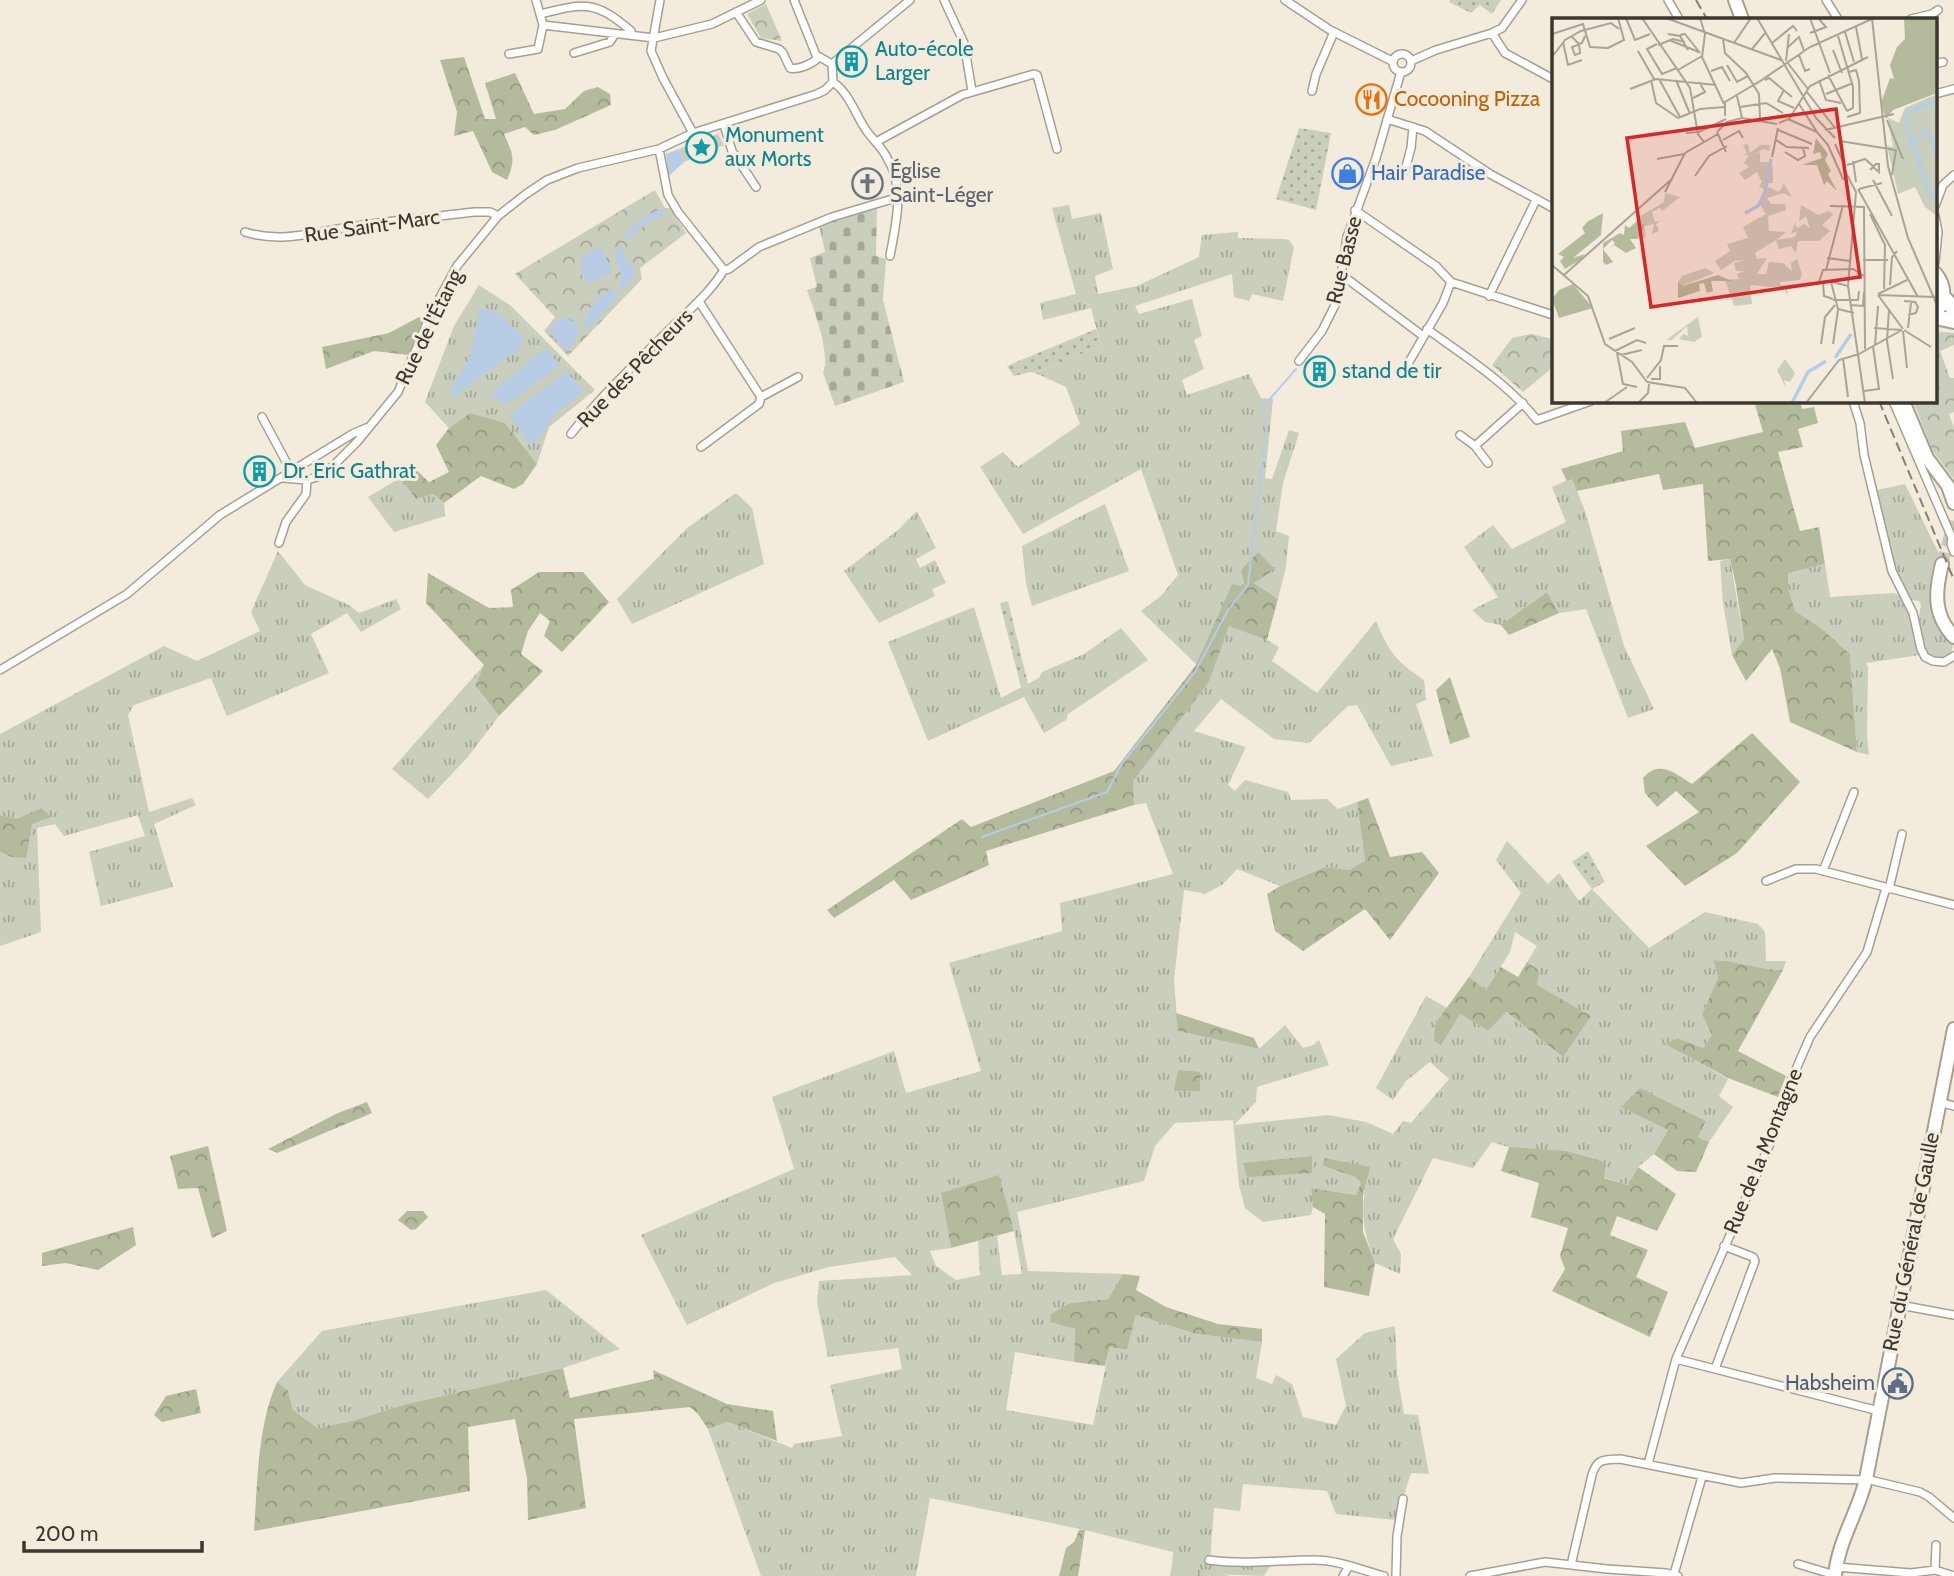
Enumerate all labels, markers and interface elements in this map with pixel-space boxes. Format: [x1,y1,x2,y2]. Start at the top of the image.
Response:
inset map [1552,18,1937,402]
place label: Auto-école Larger [875,36,974,85]
building icon: Auto-école Larger [835,44,869,78]
restaurant icon: Cocooning Pizza [1354,82,1388,116]
place label: Cocooning Pizza [1394,86,1540,111]
place label: Monument aux Morts [725,122,824,171]
place icon: Monument aux Morts [685,130,719,164]
shop icon: Hair Paradise [1331,156,1365,190]
place label: Église Saint-Léger [890,158,994,207]
place label: Hair Paradise [1371,160,1486,185]
church icon: Église Saint-Léger [850,166,884,200]
street label: Rue Saint-Marc [303,204,441,247]
street label: Rue Basse [1321,213,1367,306]
street label: Rue de l'Étang [390,265,467,388]
street label: Rue des Pêcheurs [572,303,698,432]
building icon: stand de tir [1302,354,1336,388]
place label: stand de tir [1342,358,1442,383]
building icon: Dr. Eric Gathrat [243,454,277,488]
place label: Dr. Eric Gathrat [283,458,416,483]
street label: Rue de la Montagne [1718,1064,1807,1237]
street label: Rue du Général de Gaulle [1877,1130,1944,1354]
public building icon: Habsheim [1881,1366,1915,1400]
place label: Habsheim [1785,1370,1875,1395]
scale bar [24,1510,203,1554]
text: 200 m [35,1521,98,1546]

